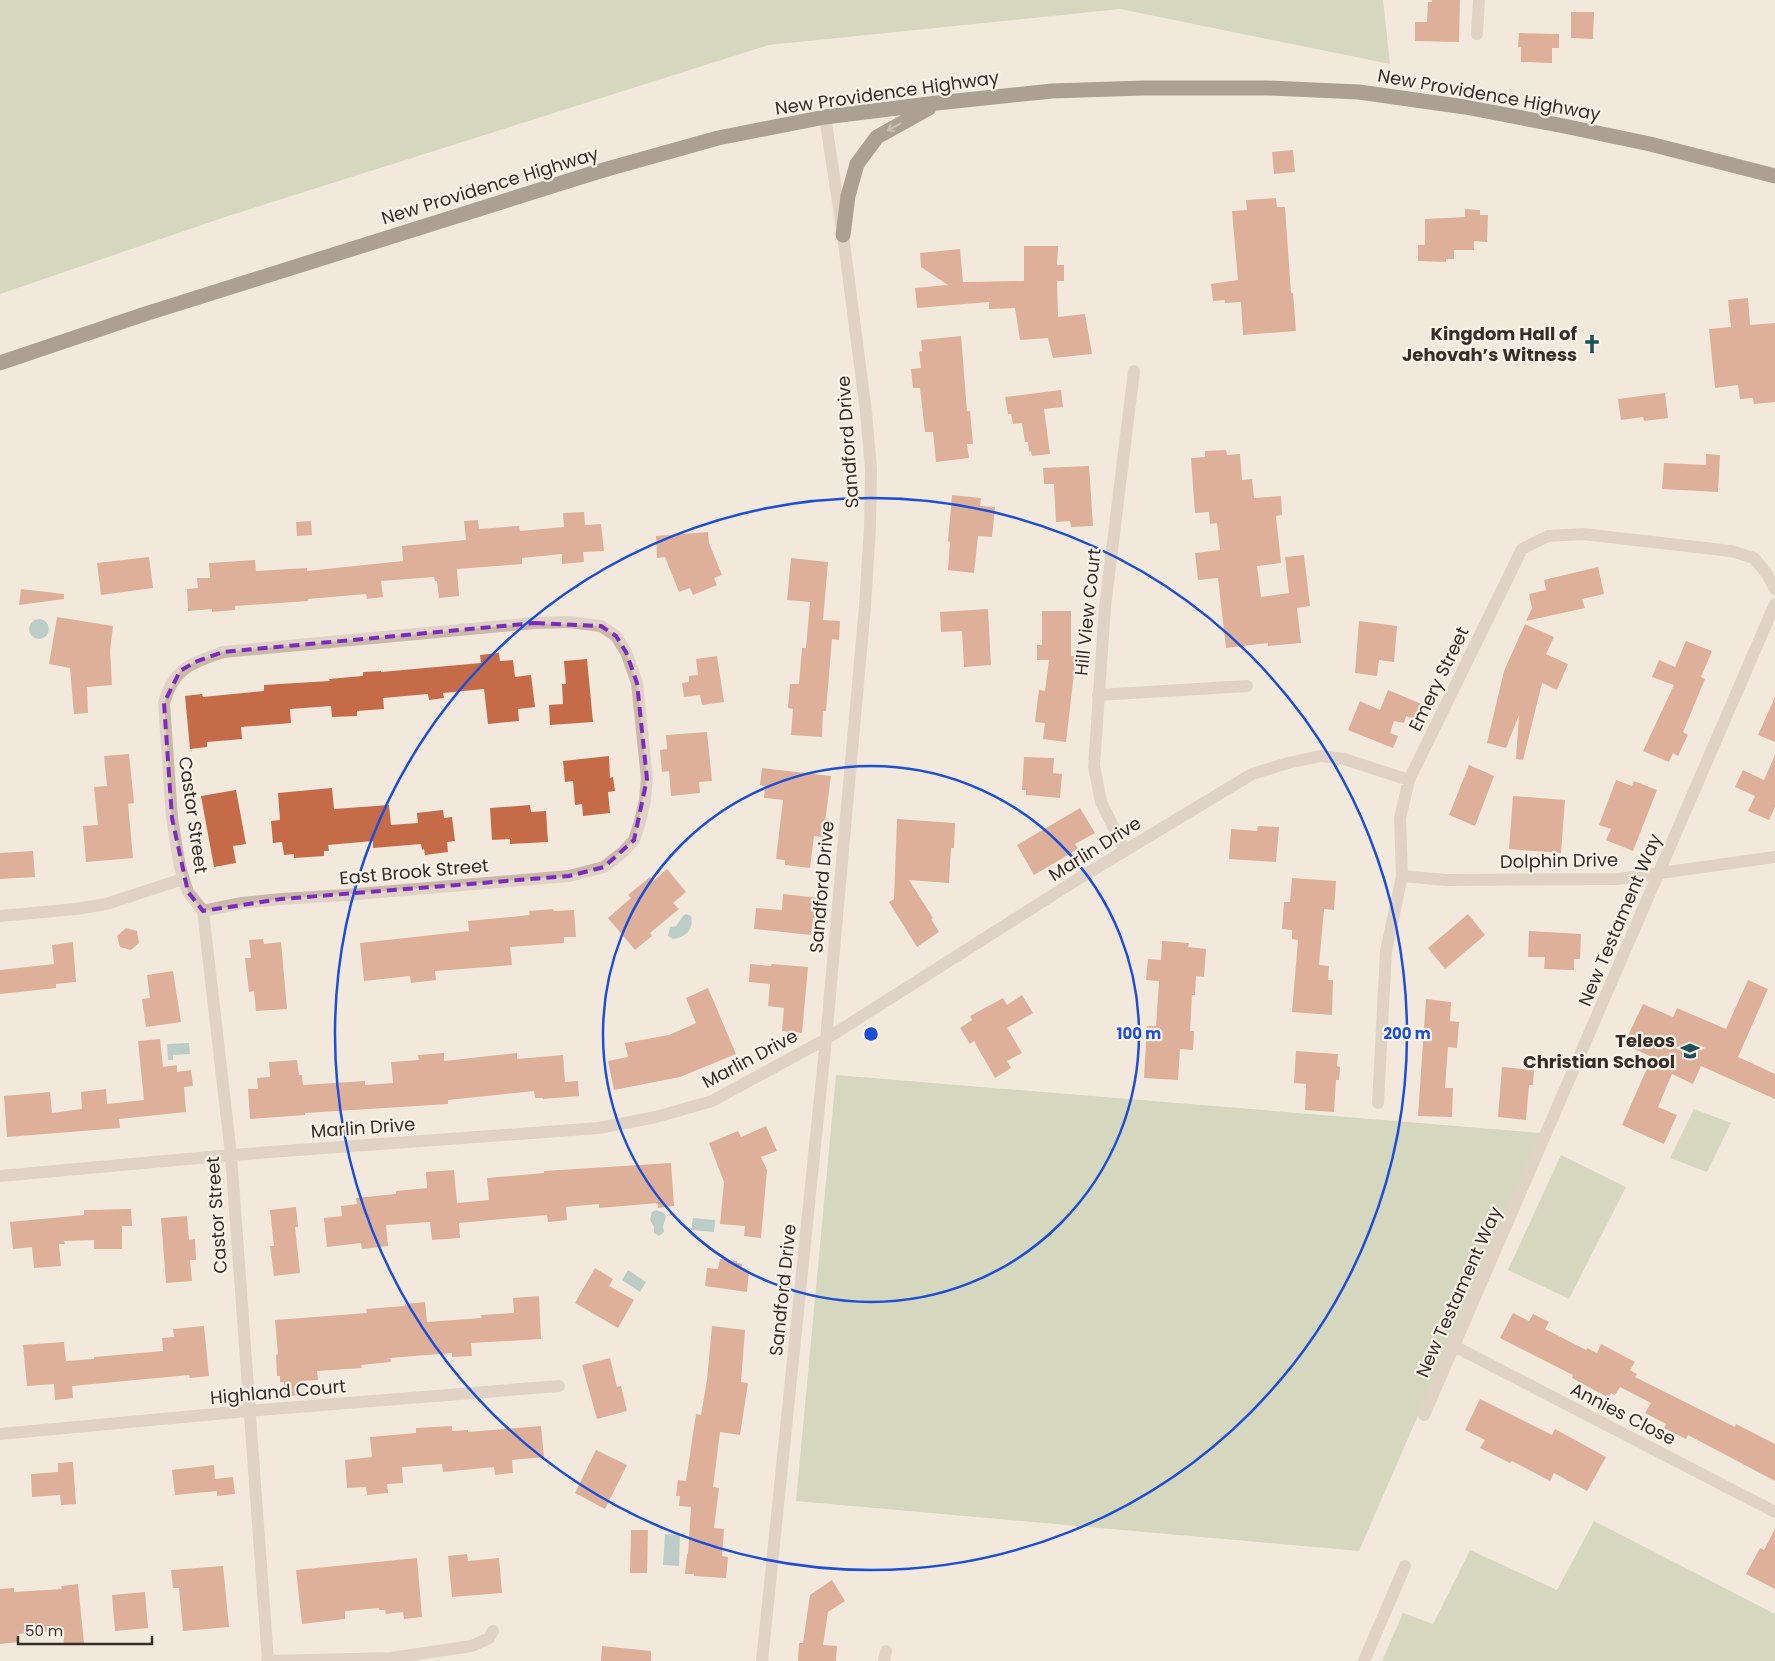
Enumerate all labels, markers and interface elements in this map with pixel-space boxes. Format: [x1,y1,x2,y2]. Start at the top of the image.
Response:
street label: New Providence Highway [1376,63,1603,126]
street label: New Providence Highway [773,64,1001,121]
one-way arrow [887,123,902,132]
street label: New Providence Highway [378,141,602,231]
place label: Kingdom Hall of Jehovah’s Witness [1402,321,1578,367]
church icon: Kingdom Hall of Jehovah’s Witness [1581,333,1603,355]
street label: Sandford Drive [830,375,865,509]
street label: Hill View Court [1068,547,1107,677]
street label: Emery Street [1402,622,1475,735]
street label: Castor Street [173,755,214,875]
street label: Marlin Drive [1044,810,1146,887]
street label: Sandford Drive [803,820,840,954]
street label: New Testament Way [1572,830,1667,1010]
street label: Dolphin Drive [1500,847,1618,874]
street label: East Brook Street [338,853,490,890]
street label: Marlin Drive [698,1023,802,1094]
text: 100 m [1117,1023,1161,1044]
text: 200 m [1383,1023,1431,1044]
centre of rings [862,1025,880,1043]
place label: Teleos Christian School [1523,1028,1675,1074]
school or university icon: Teleos Christian School [1679,1040,1701,1062]
street label: Marlin Drive [310,1111,416,1144]
street label: Castor Street [200,1155,233,1275]
street label: New Testament Way [1410,1202,1508,1381]
street label: Sandford Drive [763,1223,802,1357]
street label: Highland Court [209,1373,347,1410]
street label: Annies Close [1566,1376,1680,1451]
scale bar [18,1614,151,1646]
text: 50 m [25,1620,63,1641]

